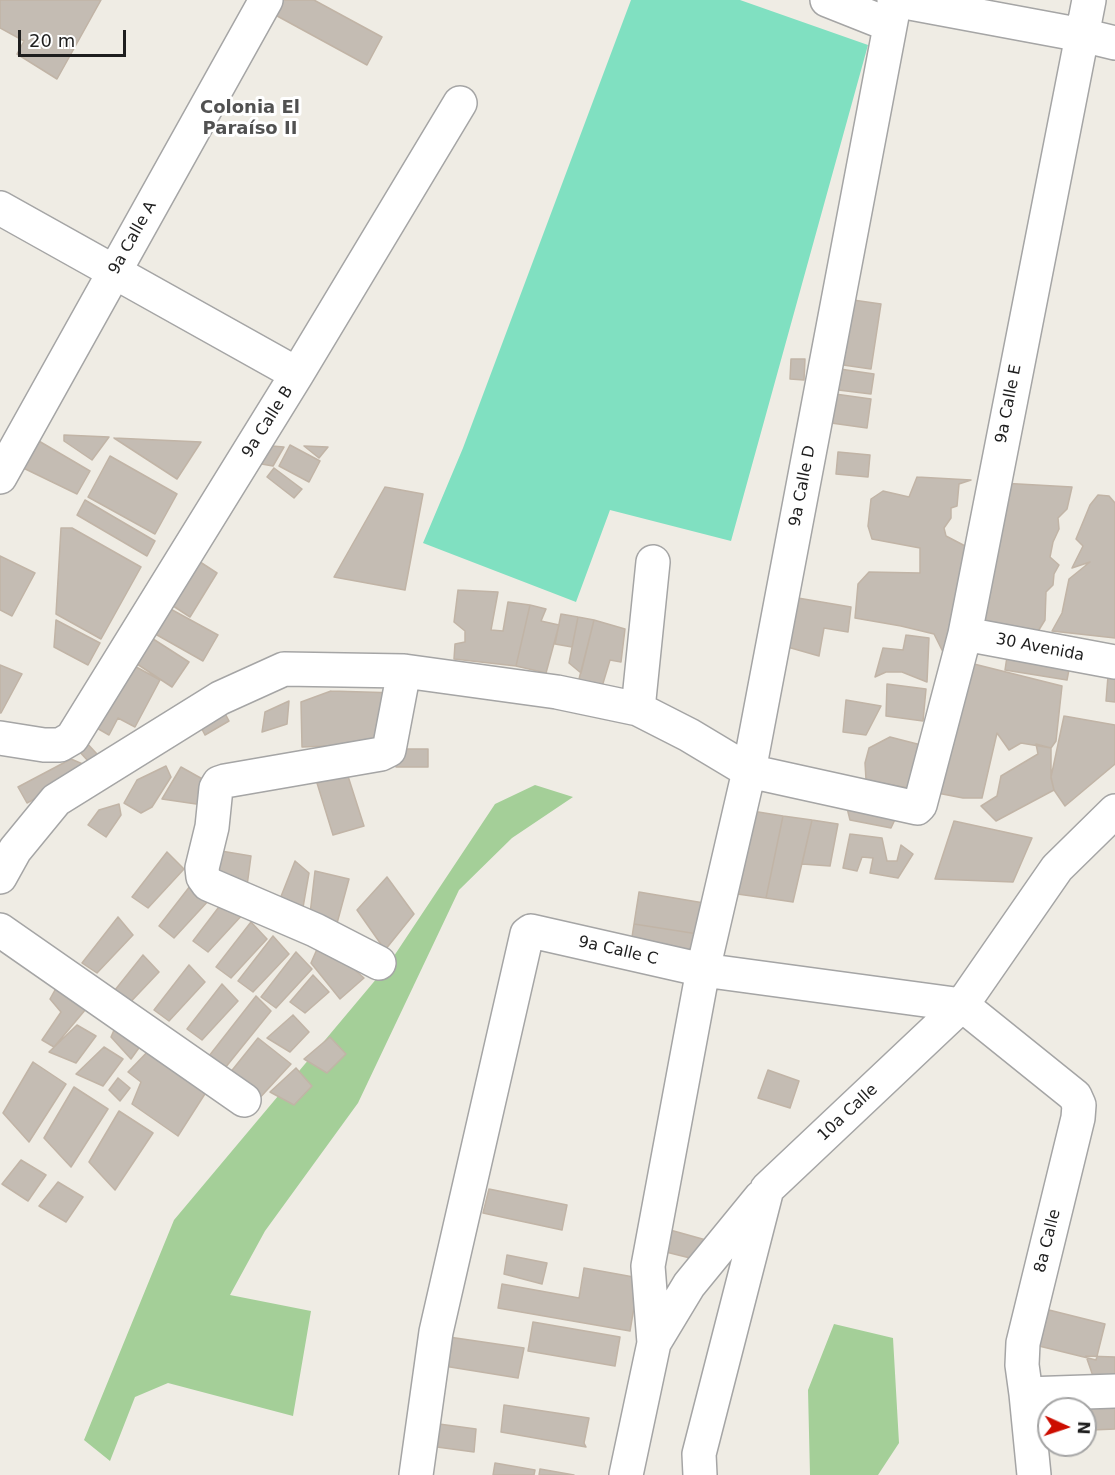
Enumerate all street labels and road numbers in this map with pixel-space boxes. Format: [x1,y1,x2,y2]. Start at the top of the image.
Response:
street label: 9a Calle A [105,198,161,278]
street label: 9a Calle E [992,363,1026,445]
street label: 9a Calle B [238,383,298,461]
street label: 9a Calle D [786,444,820,528]
street label: 30 Avenida [994,630,1086,666]
street label: 9a Calle C [576,933,660,969]
street label: 10a Calle [814,1080,882,1146]
street label: 8a Calle [1031,1207,1065,1275]

